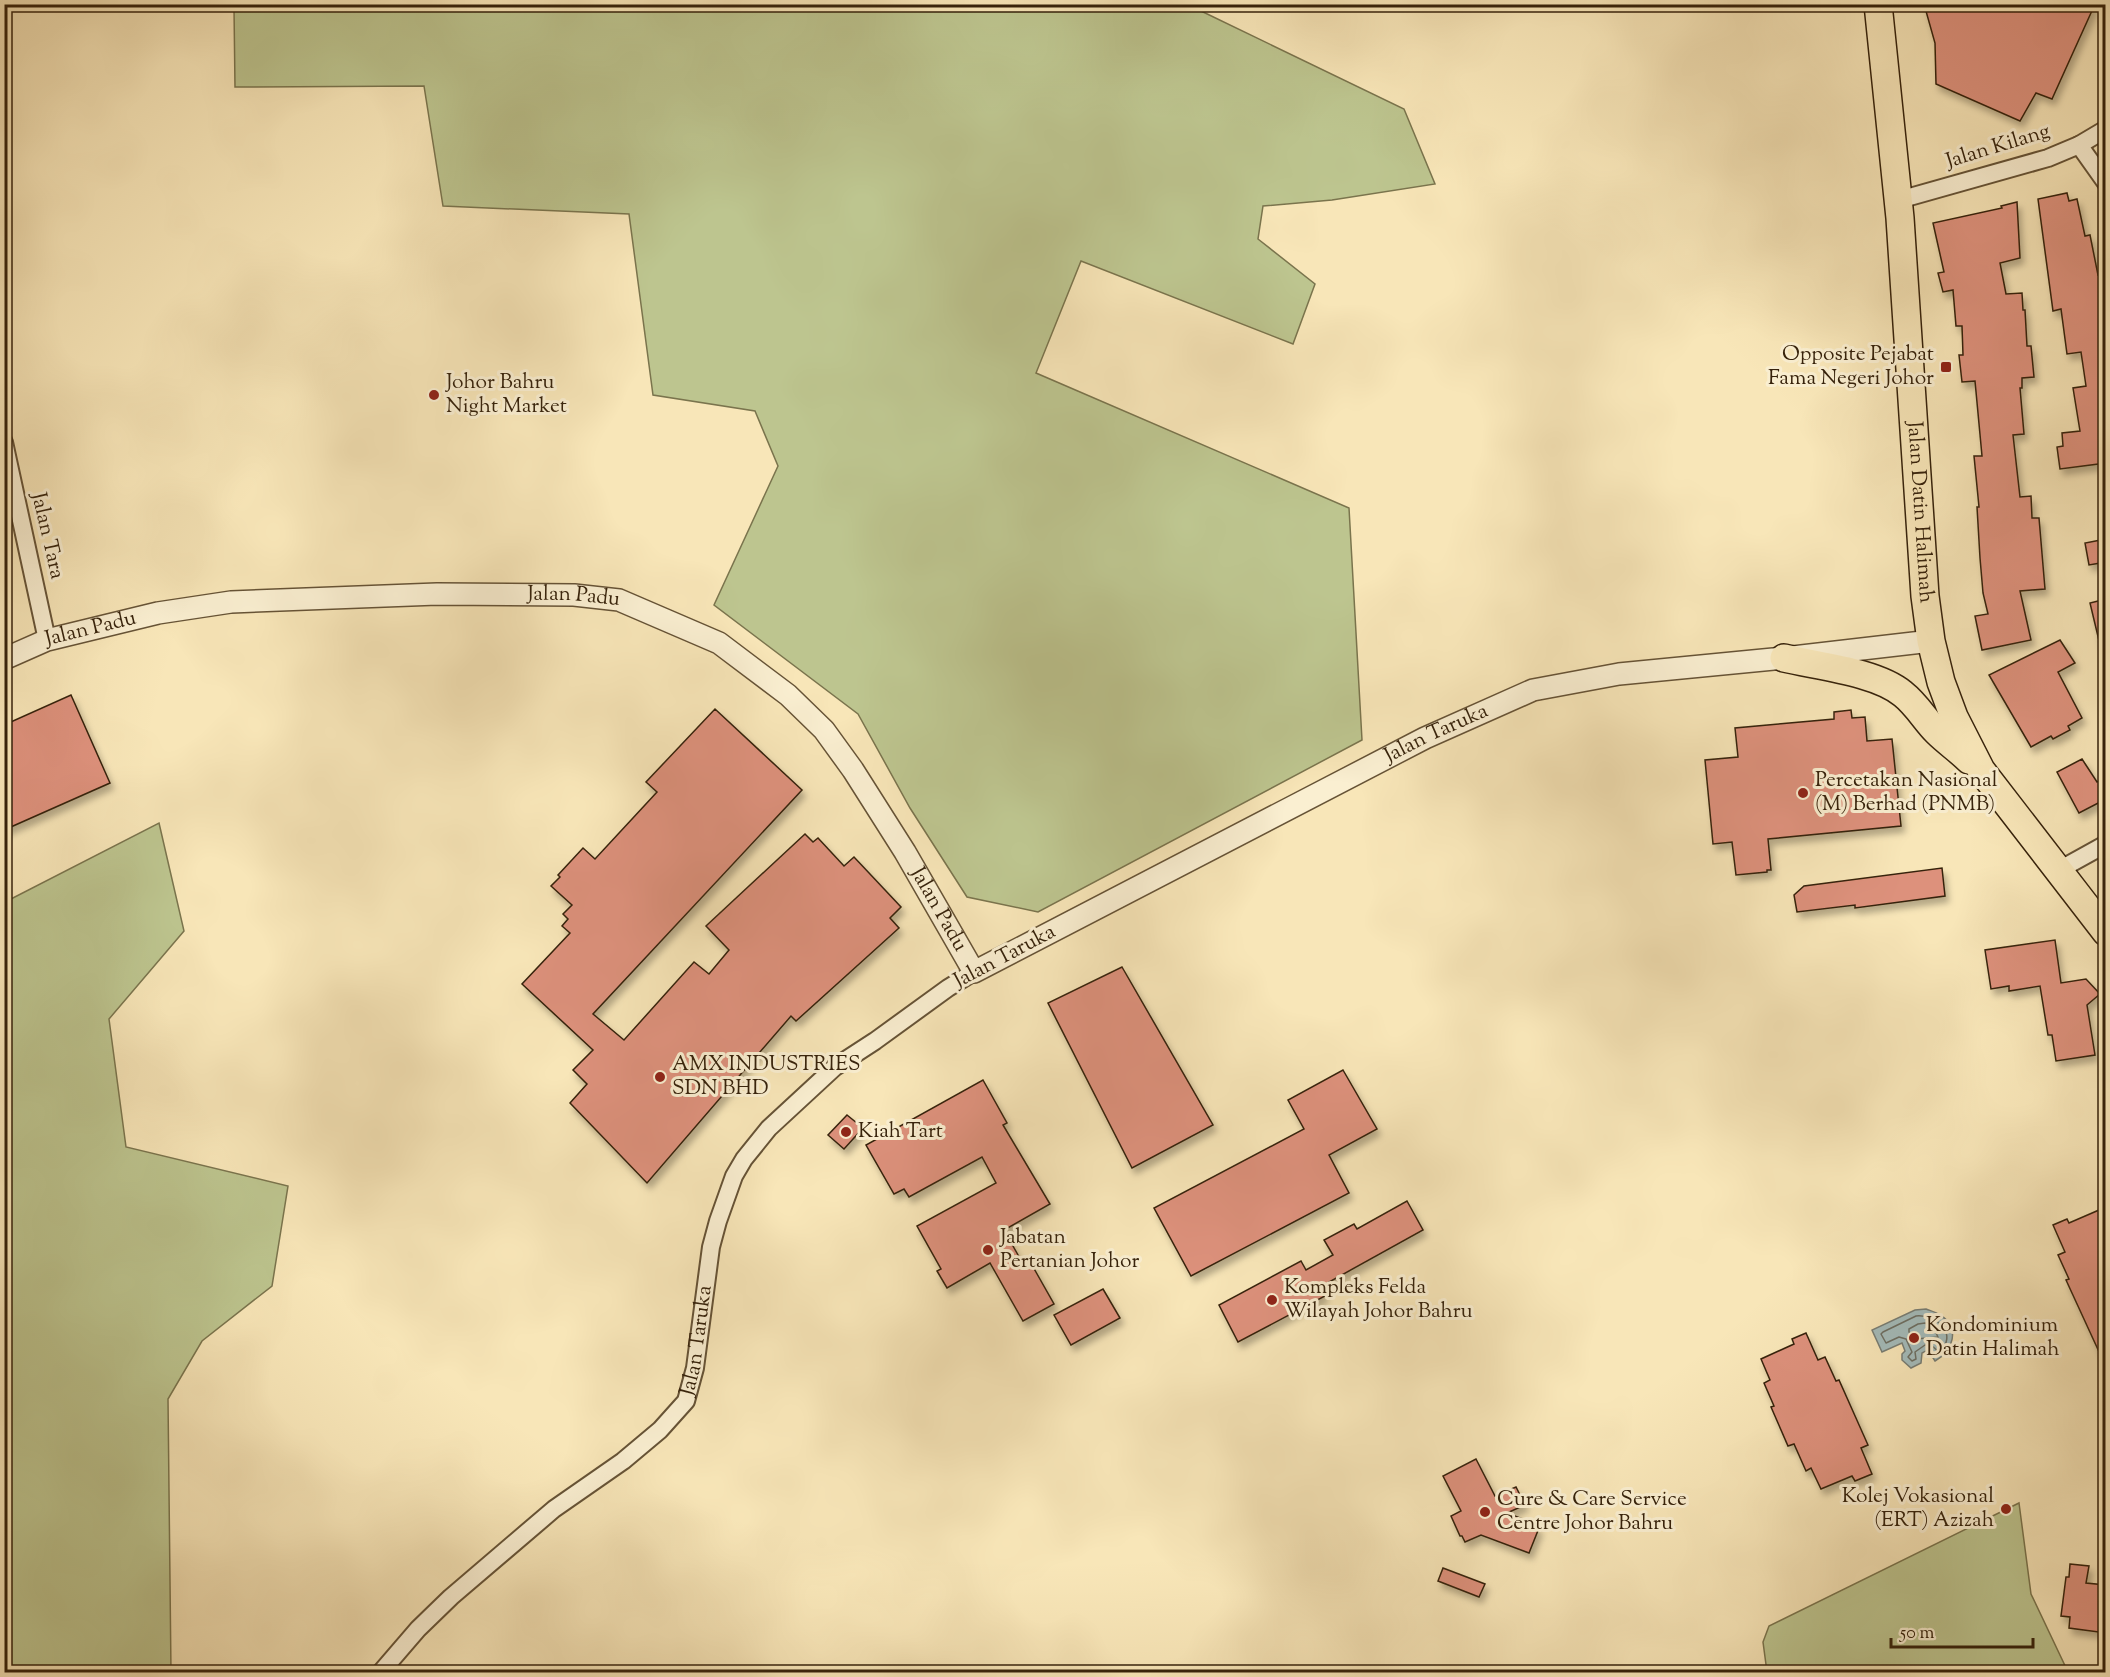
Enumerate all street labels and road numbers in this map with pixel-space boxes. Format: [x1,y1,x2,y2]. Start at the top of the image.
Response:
street label: Jalan Kilang [1941,117,2054,177]
street label: Jalan Datin Halimah [1898,419,1941,605]
street label: Jalan Tara [22,489,72,583]
street label: Jalan Padu [526,580,622,615]
street label: Jalan Padu [41,604,139,655]
street label: Jalan Taruka [1378,697,1493,772]
street label: Jalan Padu [901,861,974,957]
street label: Jalan Taruka [948,917,1062,997]
street label: Jalan Taruka [673,1283,721,1400]

